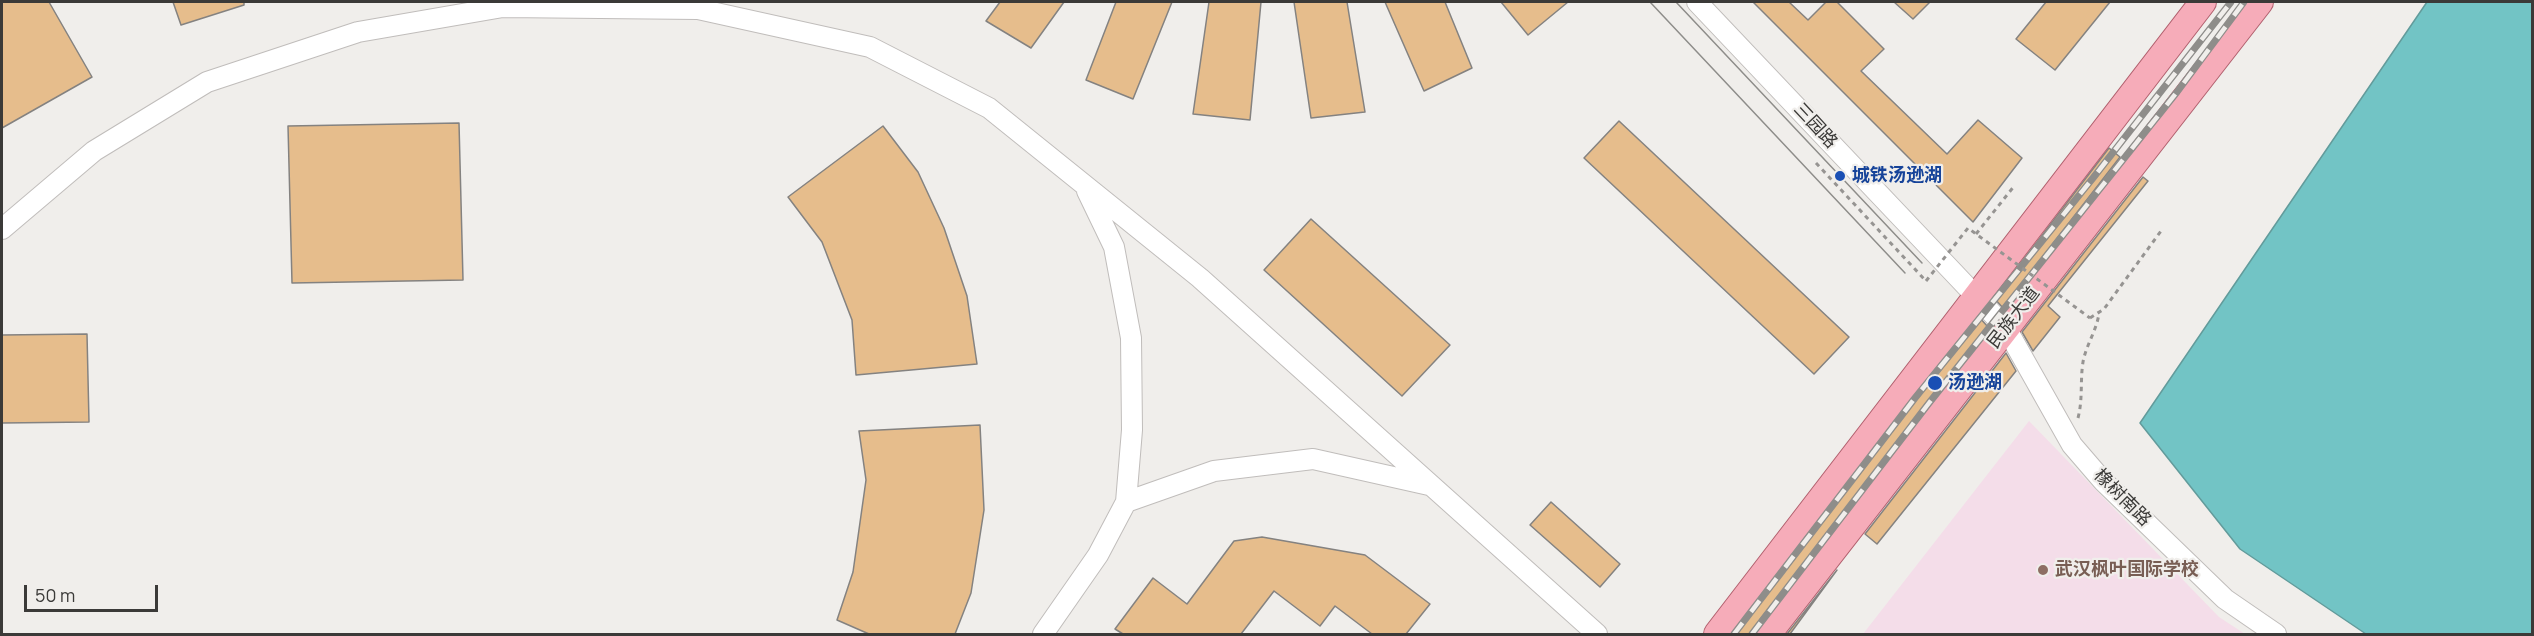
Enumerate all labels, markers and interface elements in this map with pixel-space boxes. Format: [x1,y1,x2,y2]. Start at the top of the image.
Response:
street label: 三园路 [1789,99,1841,153]
place label: 城铁汤逊湖 [1852,165,1942,187]
marker: 城铁汤逊湖 [1833,169,1847,183]
street label: 民族大道 [1983,283,2045,353]
place label: 汤逊湖 [1948,372,2002,394]
marker: 汤逊湖 [1926,374,1944,392]
street label: 橡树南路 [2089,465,2155,531]
place label: 武汉枫叶国际学校 [2055,559,2199,581]
marker: 武汉枫叶国际学校 [2036,563,2050,577]
scale bar [27,573,160,611]
text: 50 m [35,583,75,607]

